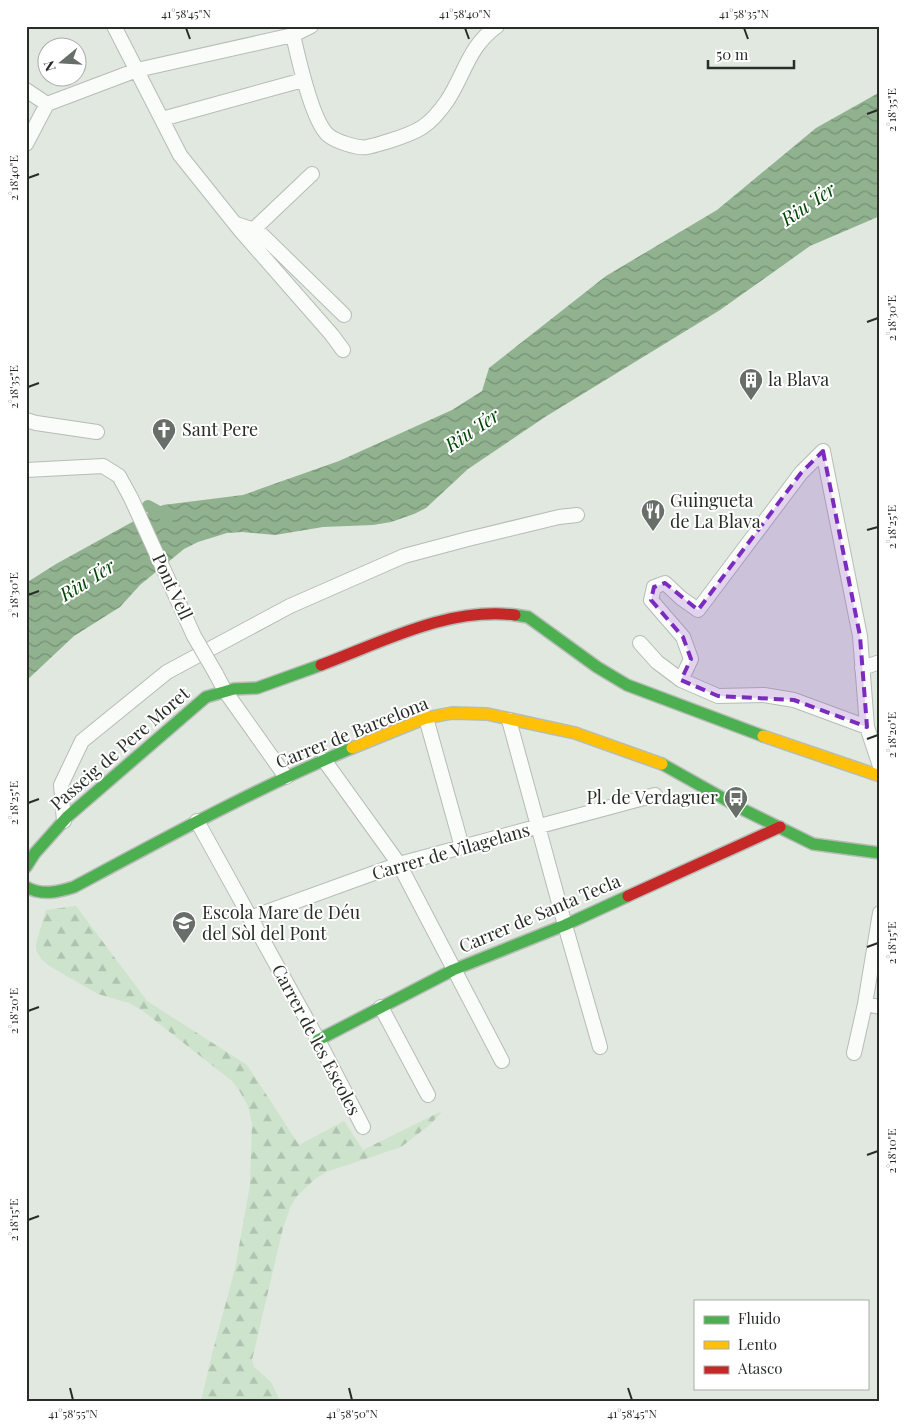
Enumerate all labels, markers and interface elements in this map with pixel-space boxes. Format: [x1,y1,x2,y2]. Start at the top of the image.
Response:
text: 41°58'45"N [161,5,211,21]
text: 41°58'40"N [439,5,491,21]
text: 41°58'35"N [719,5,770,21]
north arrow [38,38,88,88]
scale bar [708,38,795,70]
text: 50 m [716,44,749,64]
text: N [39,58,60,74]
text: 2°18'35"E [883,88,899,132]
text: 2°18'40"E [5,155,21,201]
water label: Riu Ter [774,175,841,231]
text: 2°18'30"E [883,295,899,341]
text: 2°18'35"E [5,365,21,409]
building icon: la Blava [738,367,764,401]
place label: la Blava [768,367,829,391]
water label: Riu Ter [438,401,505,457]
church icon: Sant Pere [151,417,177,451]
place label: Sant Pere [182,417,258,441]
place label: Guingueta de La Blava [670,488,761,533]
restaurant icon: Guingueta de La Blava [640,498,666,532]
text: 2°18'25"E [883,505,899,549]
street label: Pont Vell [147,550,199,624]
water label: Riu Ter [53,552,120,607]
text: 2°18'30"E [5,572,21,618]
street label: Passeig de Pere Moret [45,681,194,815]
street label: Carrer de Barcelona [272,690,431,774]
text: 2°18'20"E [883,712,899,758]
text: 2°18'25"E [5,781,21,825]
place label: Pl. de Verdaguer [587,785,718,809]
bus stop icon: Pl. de Verdaguer [723,785,749,819]
street label: Carrer de Vilagelans [369,817,532,885]
street label: Carrer de Santa Tecla [455,868,624,958]
place label: Escola Mare de Déu del Sòl del Pont [202,900,361,945]
school or university icon: Escola Mare de Déu del Sòl del Pont [171,910,197,944]
text: 2°18'15"E [883,922,899,964]
street label: Carrer de les Escoles [267,960,367,1119]
text: 2°18'20"E [5,988,21,1034]
text: 2°18'10"E [883,1129,899,1173]
text: 2°18'15"E [5,1199,21,1241]
legend [694,1300,868,1390]
text: Fluido [738,1308,781,1328]
text: Lento [738,1334,777,1354]
text: Atasco [737,1358,782,1378]
text: 41°58'55"N [48,1405,98,1421]
text: 41°58'50"N [326,1405,378,1421]
text: 41°58'45"N [607,1405,657,1421]

